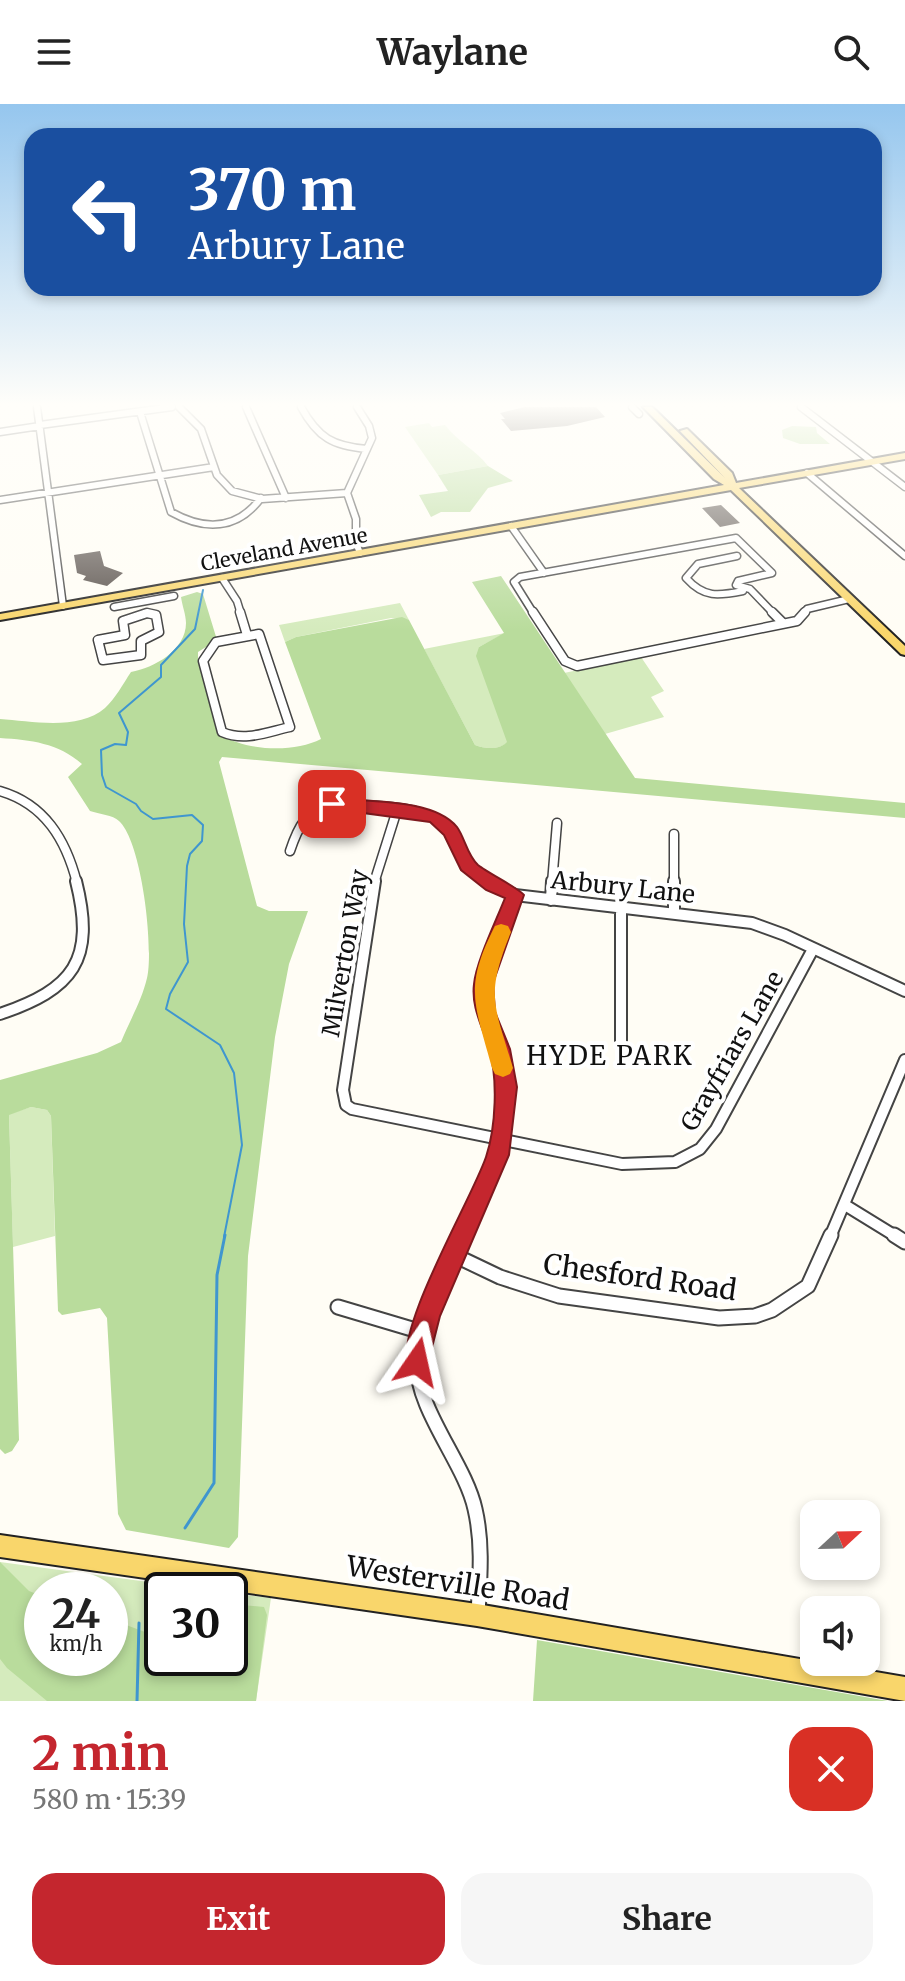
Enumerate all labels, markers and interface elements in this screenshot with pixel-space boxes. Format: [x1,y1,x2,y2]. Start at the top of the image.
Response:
icon: menu [32,30,76,74]
text: Waylane [377,30,528,75]
icon: search [829,30,873,74]
text: 370 m [188,155,356,225]
icon: left [56,160,160,264]
text: Arbury Lane [188,224,405,269]
street label: Cleveland Avenue [199,522,369,576]
pin [298,770,366,838]
icon: arrive [310,782,354,826]
street label: Arbury Lane [549,864,696,910]
street label: Milverton Way [315,867,375,1039]
street label: Grayfriars Lane [674,965,790,1137]
district label: HYDE PARK [526,1039,694,1072]
street label: Chesford Road [541,1246,739,1308]
position arrow [375,1320,459,1404]
north arrow [800,1500,880,1580]
map controls [800,1500,880,1676]
street label: Westerville Road [343,1547,572,1618]
speed limit sign: 30 [144,1572,248,1676]
text: 24 [52,1589,100,1639]
button: sound [800,1596,880,1676]
text: km/h [50,1631,102,1656]
text: 2 min [32,1723,169,1783]
button: close [789,1727,873,1811]
text: 580 m · 15:39 [32,1783,186,1816]
button: Exit [32,1873,445,1965]
button: Share [461,1873,873,1965]

